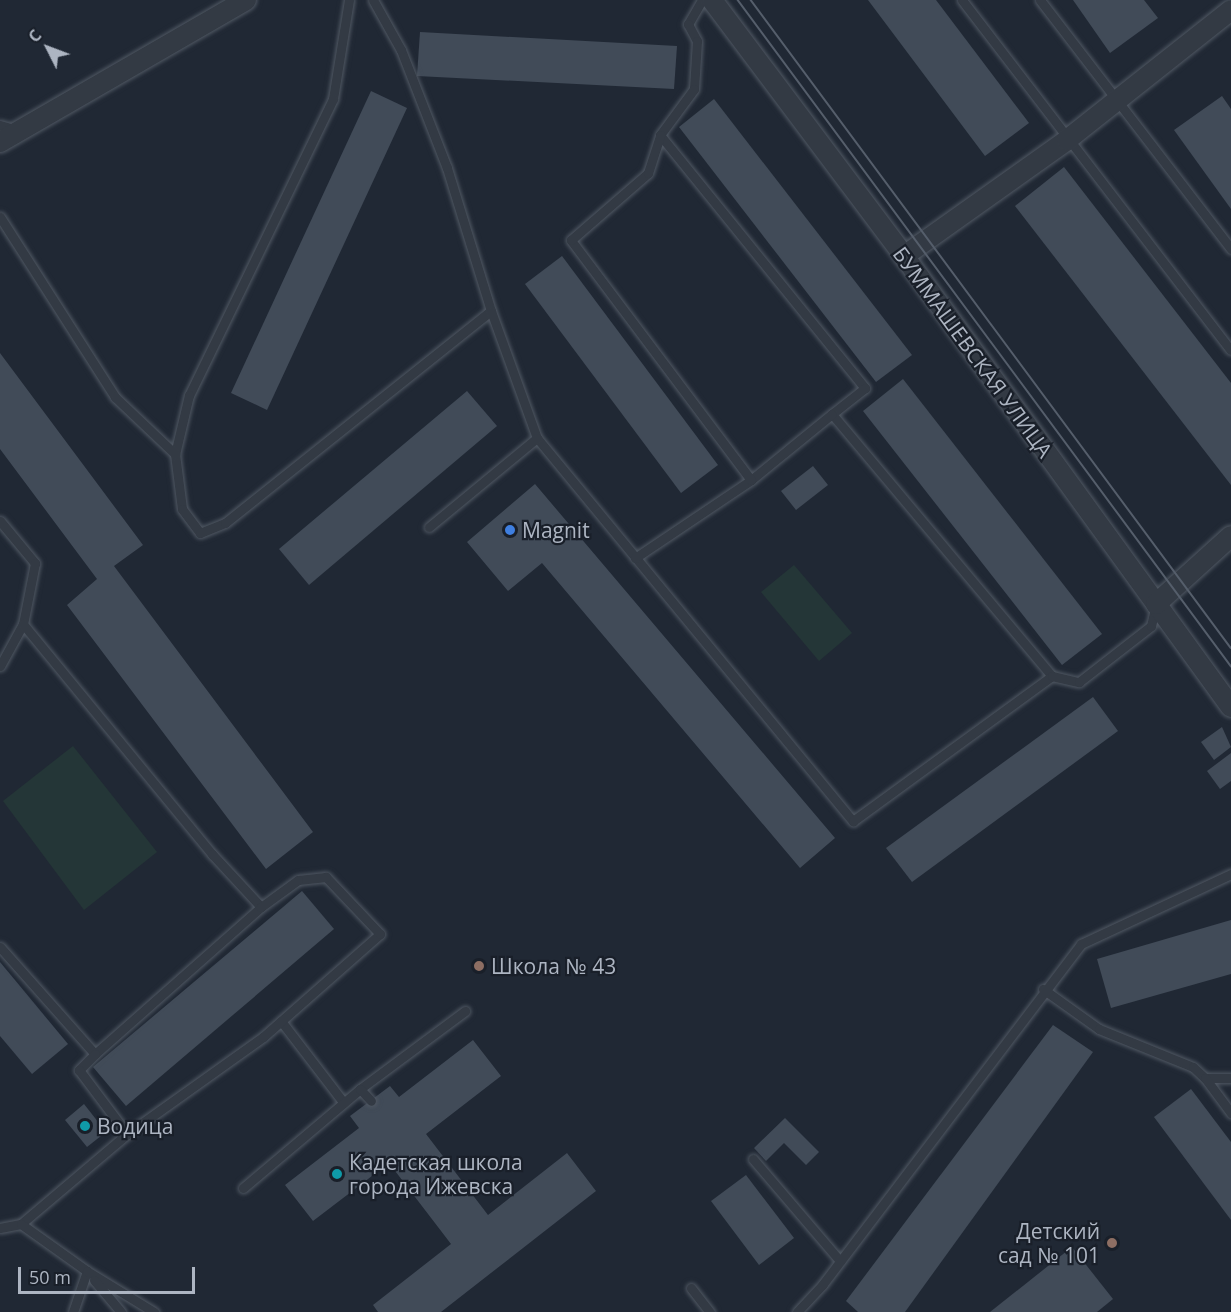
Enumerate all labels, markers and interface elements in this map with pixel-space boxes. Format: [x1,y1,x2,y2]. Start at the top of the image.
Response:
north arrow [18,18,78,78]
text: С [23,25,46,47]
street label: БУММАШЕВСКАЯ УЛИЦА [888,242,1058,462]
place label: Magnit [522,517,590,543]
marker: Magnit [503,523,517,537]
place label: Школа № 43 [491,953,616,979]
marker: Школа № 43 [472,959,486,973]
place label: Водица [97,1113,173,1139]
marker: Водица [78,1119,92,1133]
place label: Кадетская школа города Ижевска [349,1149,523,1199]
marker: Кадетская школа города Ижевска [330,1167,344,1181]
place label: Детский сад № 101 [998,1218,1100,1268]
marker: Детский сад № 101 [1105,1236,1119,1250]
scale bar [21,1255,198,1293]
text: 50 m [29,1265,71,1289]

